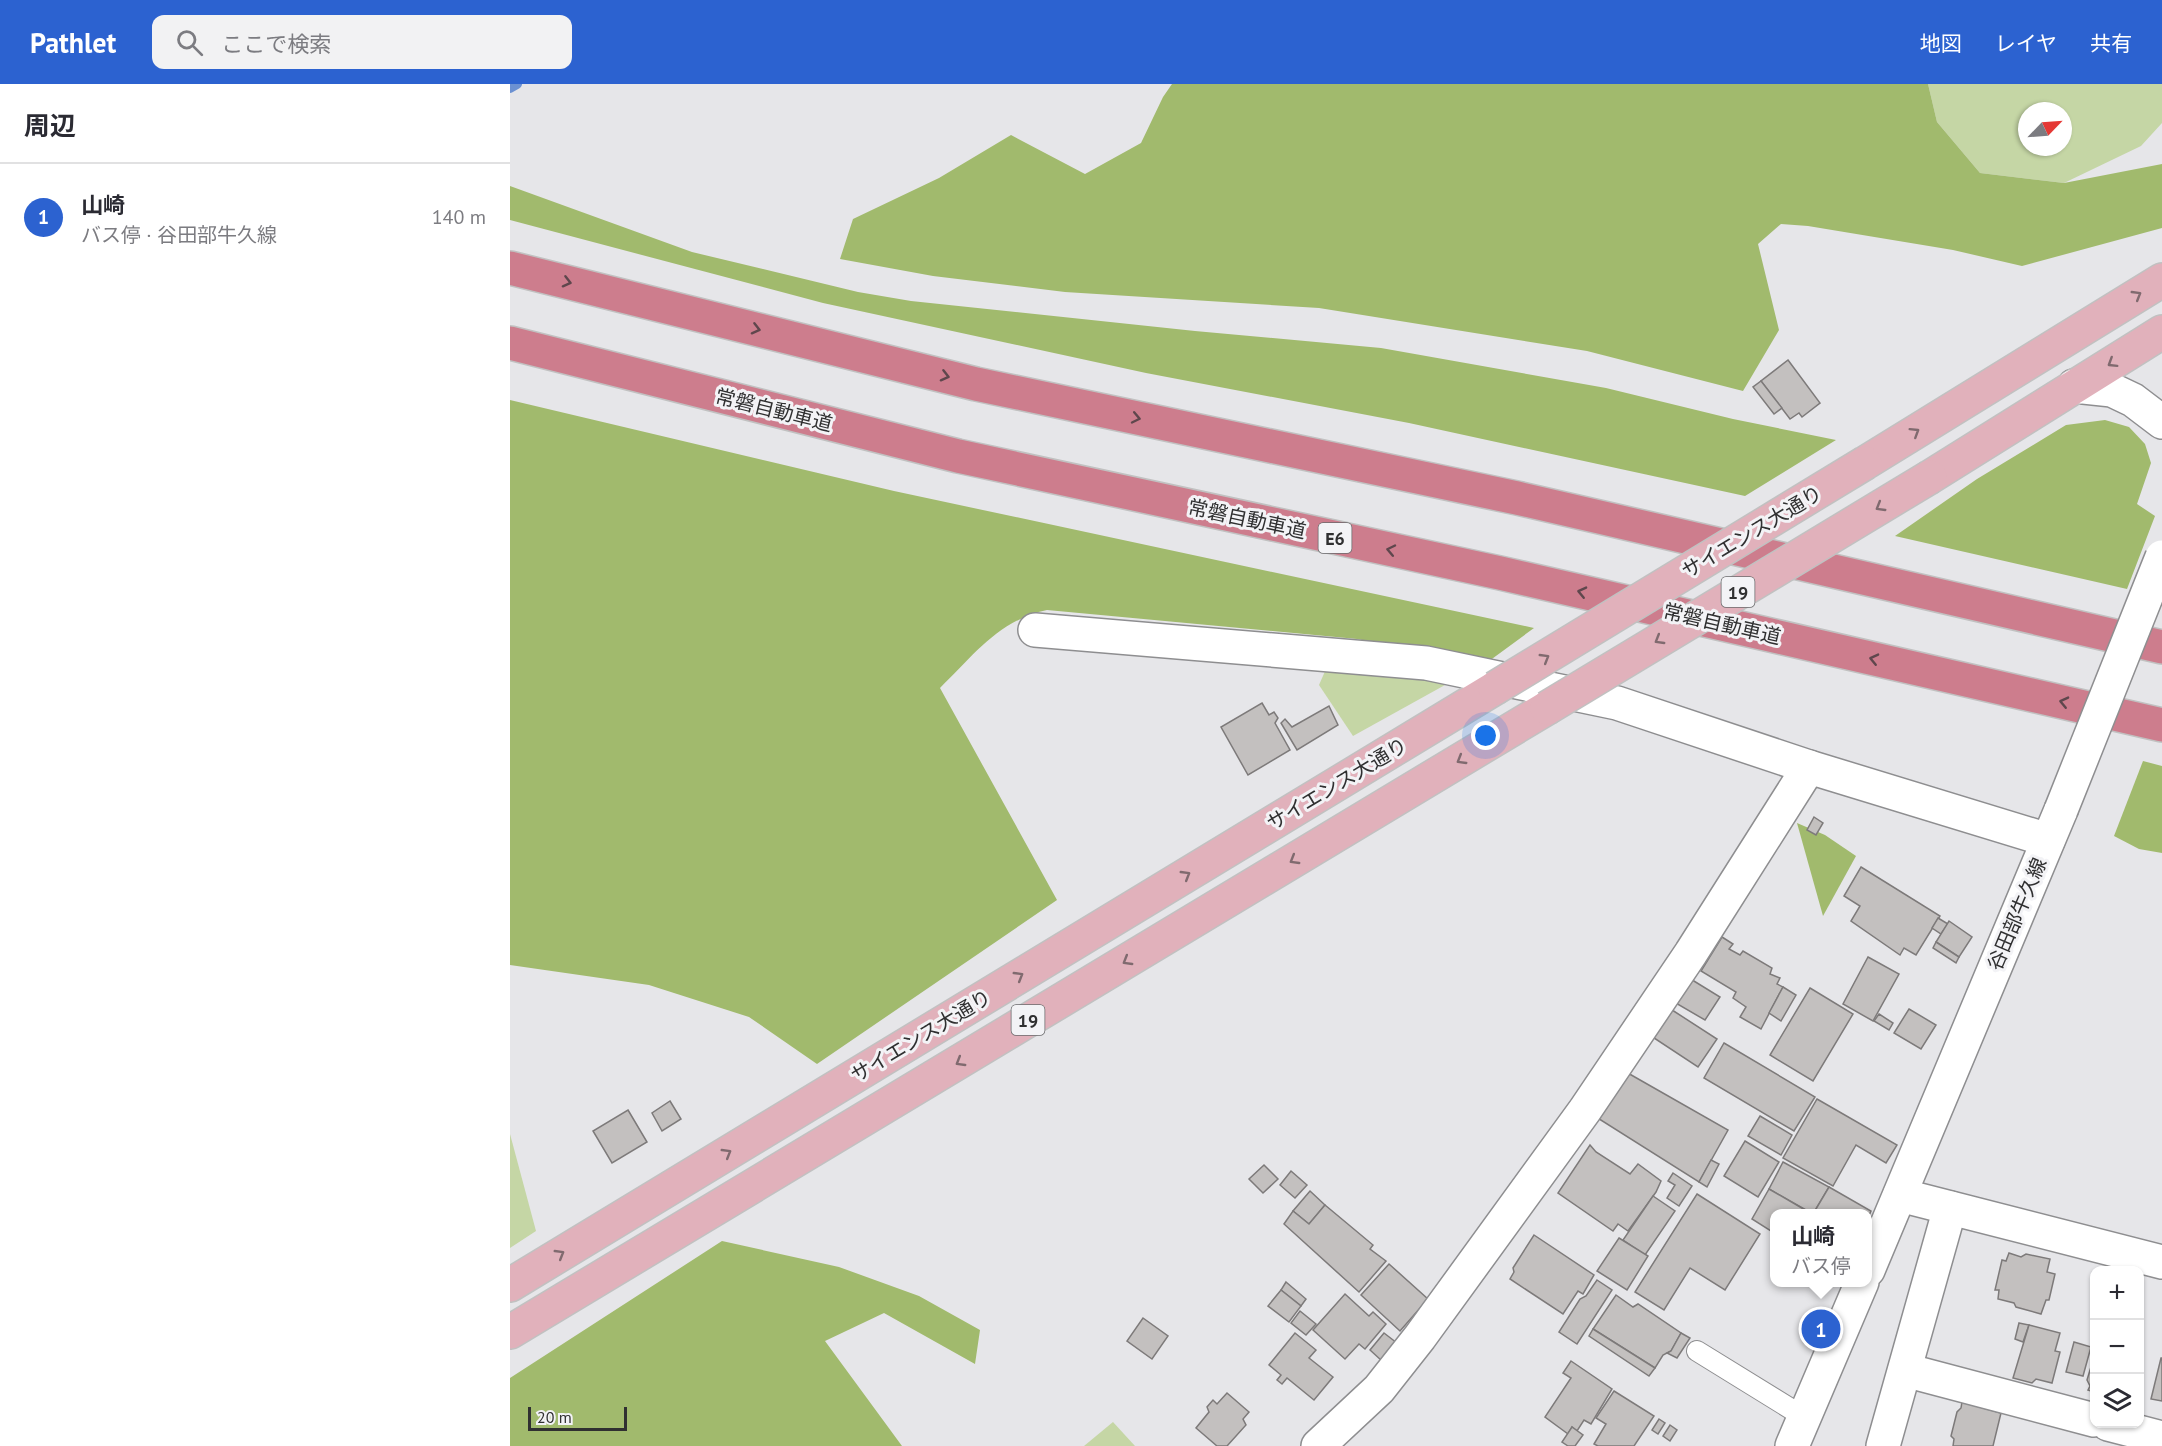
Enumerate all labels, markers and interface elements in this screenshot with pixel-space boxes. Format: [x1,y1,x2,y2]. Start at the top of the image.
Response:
search box [152,15,572,69]
text: Pathlet [30,24,116,61]
icon: search [173,26,206,59]
text: ここで検索 [221,30,331,58]
text: 地図 [1920,30,1962,57]
text: レイヤ [1995,30,2057,57]
text: 共有 [2090,30,2132,57]
north arrow [2018,102,2072,156]
text: 周辺 [24,109,76,142]
text: 山崎 [81,191,125,219]
text: 1 [38,204,49,230]
text: 140 m [432,204,486,230]
text: バス停 · 谷田部牛久線 [81,222,277,248]
one-way arrow [562,274,572,287]
one-way arrow [2131,290,2141,302]
one-way arrow [750,322,761,334]
one-way arrow [2108,355,2118,367]
one-way arrow [940,369,950,382]
street label: 常磐自動車道 [713,383,835,437]
one-way arrow [1130,410,1140,423]
one-way arrow [1909,427,1919,439]
street label: サイエンス大通り [1677,480,1827,584]
street label: 常磐自動車道 [1186,494,1308,544]
one-way arrow [1876,500,1886,512]
road number: E6 [1318,523,1352,553]
one-way arrow [1386,544,1396,557]
road number: 19 [1722,577,1754,607]
one-way arrow [1577,586,1587,599]
street label: 常磐自動車道 [1661,598,1783,650]
one-way arrow [1655,633,1665,645]
one-way arrow [1539,653,1549,665]
one-way arrow [1869,653,1879,666]
one-way arrow [2059,697,2069,710]
your location [1471,721,1500,750]
street label: サイエンス大通り [1262,732,1412,836]
one-way arrow [1457,752,1467,764]
one-way arrow [1290,853,1300,865]
street label: 谷田部牛久線 [1982,854,2052,974]
one-way arrow [1180,871,1190,883]
one-way arrow [1123,954,1133,965]
one-way arrow [1013,972,1023,984]
street label: サイエンス大通り [846,984,996,1088]
road number: 19 [1012,1005,1044,1035]
one-way arrow [956,1054,966,1066]
one-way arrow [721,1149,731,1161]
popup [1770,1209,1872,1287]
text: 山崎 [1791,1222,1835,1250]
one-way arrow [554,1250,564,1262]
text: バス停 [1791,1253,1851,1279]
map controls [2090,1266,2144,1428]
button: + [2090,1266,2144,1320]
pin: 1 [1802,1306,1840,1352]
button: − [2090,1320,2144,1374]
button: layers [2090,1374,2144,1428]
scale bar [528,1404,627,1432]
text: 20 m [537,1407,572,1427]

